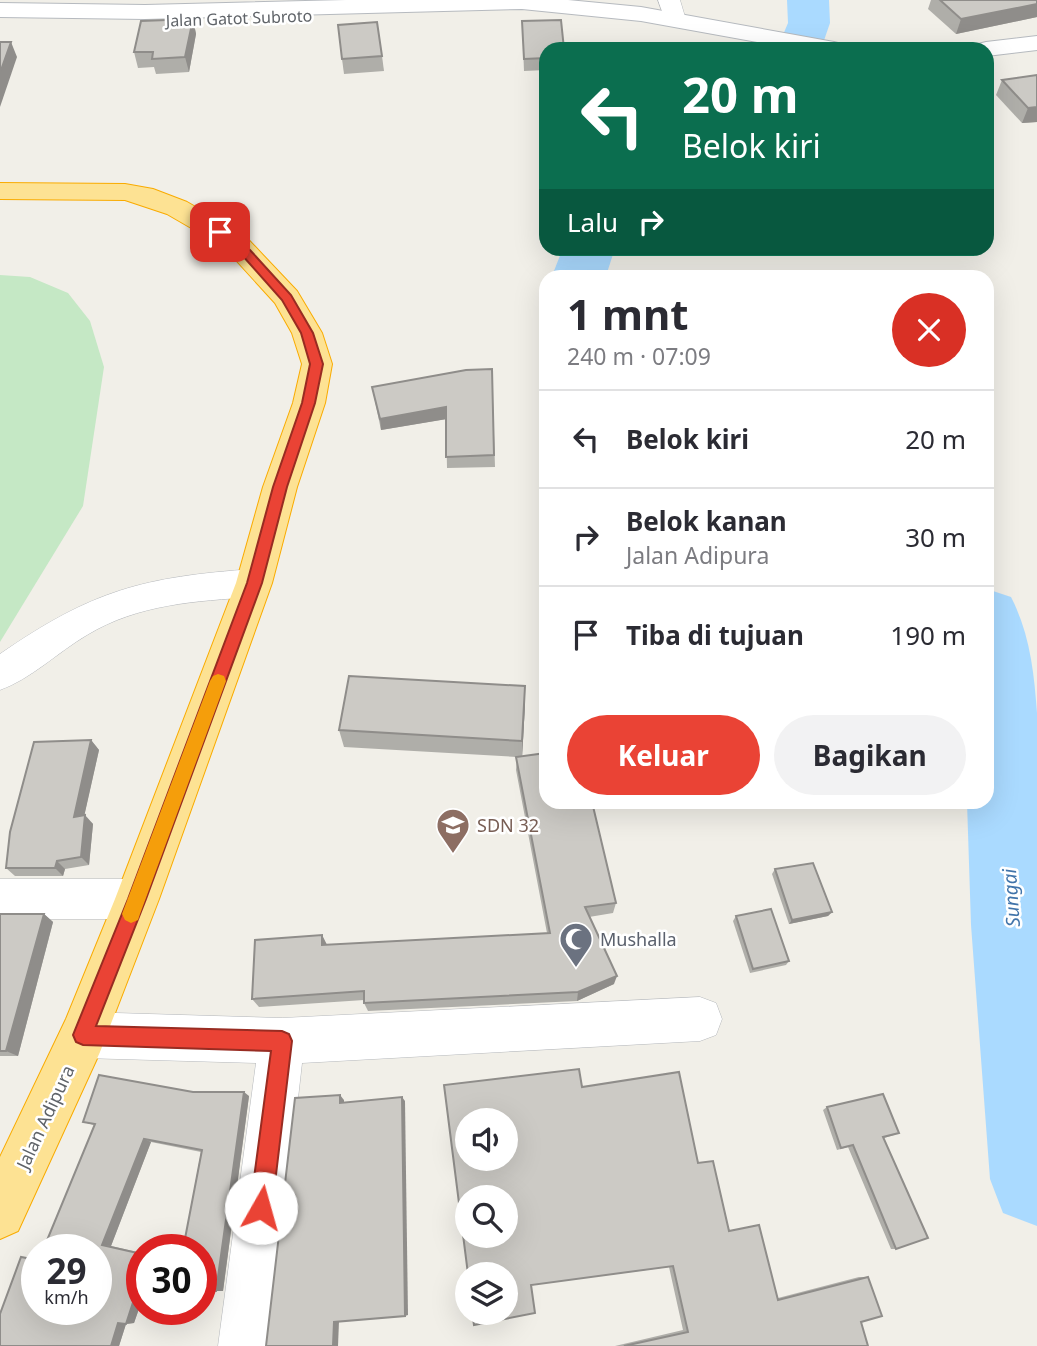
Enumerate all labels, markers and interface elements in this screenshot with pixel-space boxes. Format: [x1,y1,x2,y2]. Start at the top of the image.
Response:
street label: Jalan Gatot Subroto [163,4,313,32]
text: 20 m [682,61,799,127]
icon: left [567,70,658,161]
text: Belok kiri [682,124,821,167]
pin [190,202,250,262]
icon: right [632,203,670,241]
text: Lalu [567,204,618,240]
icon: arrive [201,213,239,251]
text: 1 mnt [567,285,688,342]
button: close [892,293,966,367]
text: 240 m · 07:09 [567,340,711,372]
icon: left [567,420,605,458]
text: Belok kiri [626,421,749,457]
text: 20 m [905,421,966,457]
text: Belok kanan [626,503,787,539]
icon: right [567,518,605,556]
text: 30 m [905,519,966,555]
text: Jalan Adipura [626,539,769,571]
icon: arrive [567,616,605,654]
text: Tiba di tujuan [626,617,804,653]
text: 190 m [890,617,966,653]
button: Keluar [567,715,760,795]
button: Bagikan [774,715,966,795]
school or university icon: SDN 32 [434,806,472,855]
place label: SDN 32 [477,813,539,837]
water label: Sungai [996,867,1026,928]
mosque icon: Mushalla [557,920,595,969]
place label: Mushalla [600,927,677,951]
street label: Jalan Adipura [10,1061,80,1175]
map controls [455,1108,518,1325]
button: sound [455,1108,518,1171]
position arrow [224,1171,298,1245]
button: search [455,1185,518,1248]
speed limit sign: 30 [126,1234,217,1325]
text: 29 [46,1247,87,1294]
button: layers [455,1262,518,1325]
text: km/h [44,1285,89,1309]

